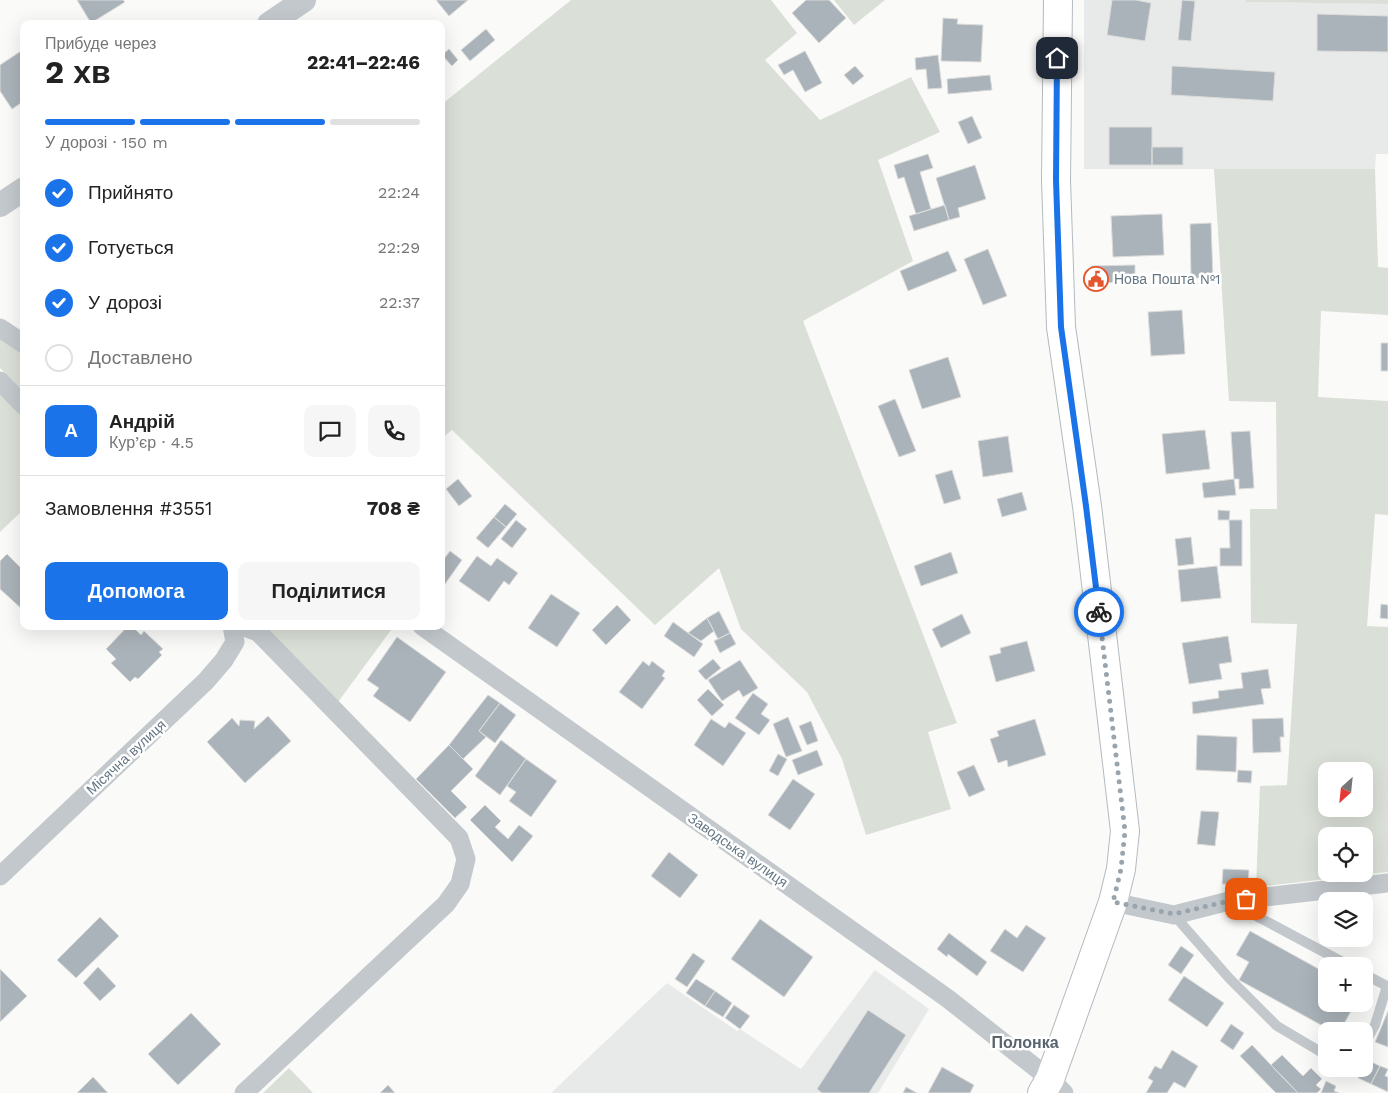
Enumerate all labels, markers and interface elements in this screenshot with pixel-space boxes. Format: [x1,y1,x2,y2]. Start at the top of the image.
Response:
text: Прибуде через [45,34,156,53]
pin [1036,37,1078,79]
icon: home [1043,44,1071,72]
text: 22:41–22:46 [307,51,420,74]
text: 2 хв [45,53,111,91]
text: У дорозі · 150 m [45,133,168,152]
icon: check [45,179,73,207]
text: Прийнято [88,181,173,204]
text: 22:24 [378,183,420,202]
icon: check [45,234,73,262]
text: Готується [88,236,174,259]
text: 22:29 [377,238,420,257]
public building icon: Нова Пошта №1 [1083,266,1109,292]
place label: Нова Пошта №1 [1114,271,1220,287]
icon: check [45,289,73,317]
text: У дорозі [88,291,162,314]
text: 22:37 [379,293,420,312]
text: Доставлено [88,346,193,369]
button: chat [304,405,356,457]
button: phone [368,405,420,457]
text: Андрій [109,410,175,433]
text: А [64,419,78,442]
text: Кур’єр · 4.5 [109,433,194,452]
text: Замовлення #3551 [45,497,212,520]
text: 708 ₴ [367,497,420,520]
button: Допомога [45,562,228,620]
button: Поділитися [238,562,420,620]
courier [1074,587,1124,637]
icon: bike [1085,598,1113,626]
street label: Місячна вулиця [83,716,169,798]
north arrow [1318,762,1372,818]
map controls [1318,762,1373,1077]
street label: Заводська вулиця [685,810,791,890]
button: locate [1318,827,1373,882]
pin [1225,878,1267,920]
icon: bag [1232,885,1260,913]
button: layers [1318,892,1373,947]
button: + [1318,957,1373,1012]
button: − [1318,1022,1373,1077]
district label: Полонка [991,1033,1059,1052]

